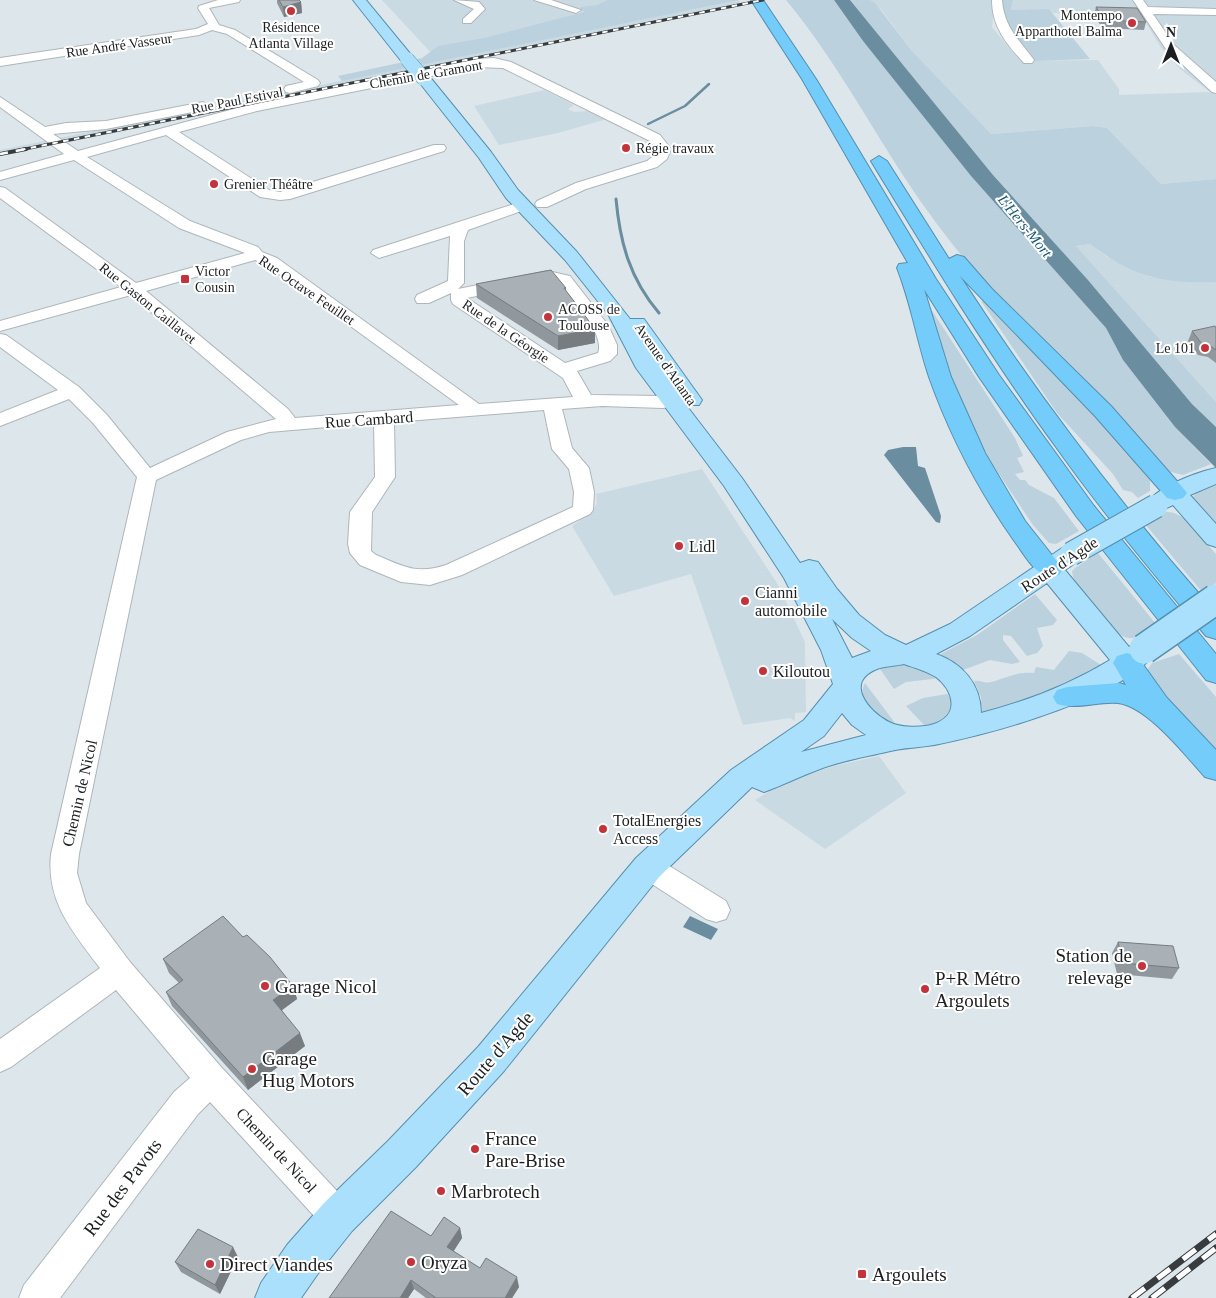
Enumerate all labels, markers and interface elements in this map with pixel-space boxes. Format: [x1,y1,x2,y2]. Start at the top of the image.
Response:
marker: Résidence Atlanta Village [285,5,297,17]
place label: Montempo Apparthotel Balma [1015,8,1123,39]
marker: Montempo Apparthotel Balma [1126,17,1138,29]
place label: Résidence Atlanta Village [249,20,333,51]
north arrow [1146,20,1196,70]
text: N [1166,25,1176,40]
street label: Rue André Vasseur [65,31,173,60]
street label: Chemin de Gramont [368,57,484,92]
street label: Rue Paul Estival [190,84,284,117]
place label: Régie travaux [636,141,714,156]
marker: Régie travaux [620,142,632,154]
place label: Grenier Théâtre [224,177,313,192]
marker: Grenier Théâtre [208,178,220,190]
water label: L'Hers-Mort [994,191,1056,261]
street label: Rue Octave Feuillet [256,253,357,328]
street label: Rue Gaston Caillavet [96,260,199,347]
place label: Victor Cousin [195,264,235,295]
marker: Victor Cousin [179,273,191,285]
street label: Rue de la Géorgie [460,297,552,366]
place label: ACOSS de Toulouse [558,302,620,333]
marker: ACOSS de Toulouse [542,311,554,323]
street label: Avenue d'Atlanta [632,320,700,409]
place label: Le 101 [1156,341,1195,356]
marker: Le 101 [1199,342,1211,354]
street label: Rue Cambard [324,408,414,431]
street label: Route d'Agde [1018,533,1101,596]
place label: Lidl [689,538,716,555]
marker: Lidl [673,540,685,552]
place label: Cianni automobile [755,584,827,619]
marker: Cianni automobile [739,595,751,607]
place label: Kiloutou [773,663,830,680]
marker: Kiloutou [757,665,769,677]
street label: Chemin de Nicol [59,737,100,848]
place label: TotalEnergies Access [613,812,701,847]
marker: TotalEnergies Access [597,823,609,835]
place label: Station de relevage [1055,945,1132,988]
marker: Station de relevage [1136,960,1148,972]
place label: P+R Métro Argoulets [935,968,1020,1011]
place label: Garage Nicol [275,976,377,997]
marker: Garage Nicol [259,980,271,992]
marker: P+R Métro Argoulets [919,983,931,995]
street label: Route d'Agde [453,1007,537,1100]
place label: Garage Hug Motors [262,1048,354,1091]
marker: Garage Hug Motors [246,1063,258,1075]
street label: Chemin de Nicol [233,1105,321,1197]
place label: France Pare-Brise [485,1128,565,1171]
street label: Rue des Pavots [79,1135,166,1240]
marker: France Pare-Brise [469,1143,481,1155]
place label: Marbrotech [451,1181,540,1202]
marker: Marbrotech [435,1185,447,1197]
place label: Oryza [421,1252,468,1273]
place label: Direct Viandes [220,1254,333,1275]
marker: Oryza [405,1256,417,1268]
marker: Direct Viandes [204,1258,216,1270]
place label: Argoulets [872,1264,947,1285]
marker: Argoulets [856,1268,868,1280]

